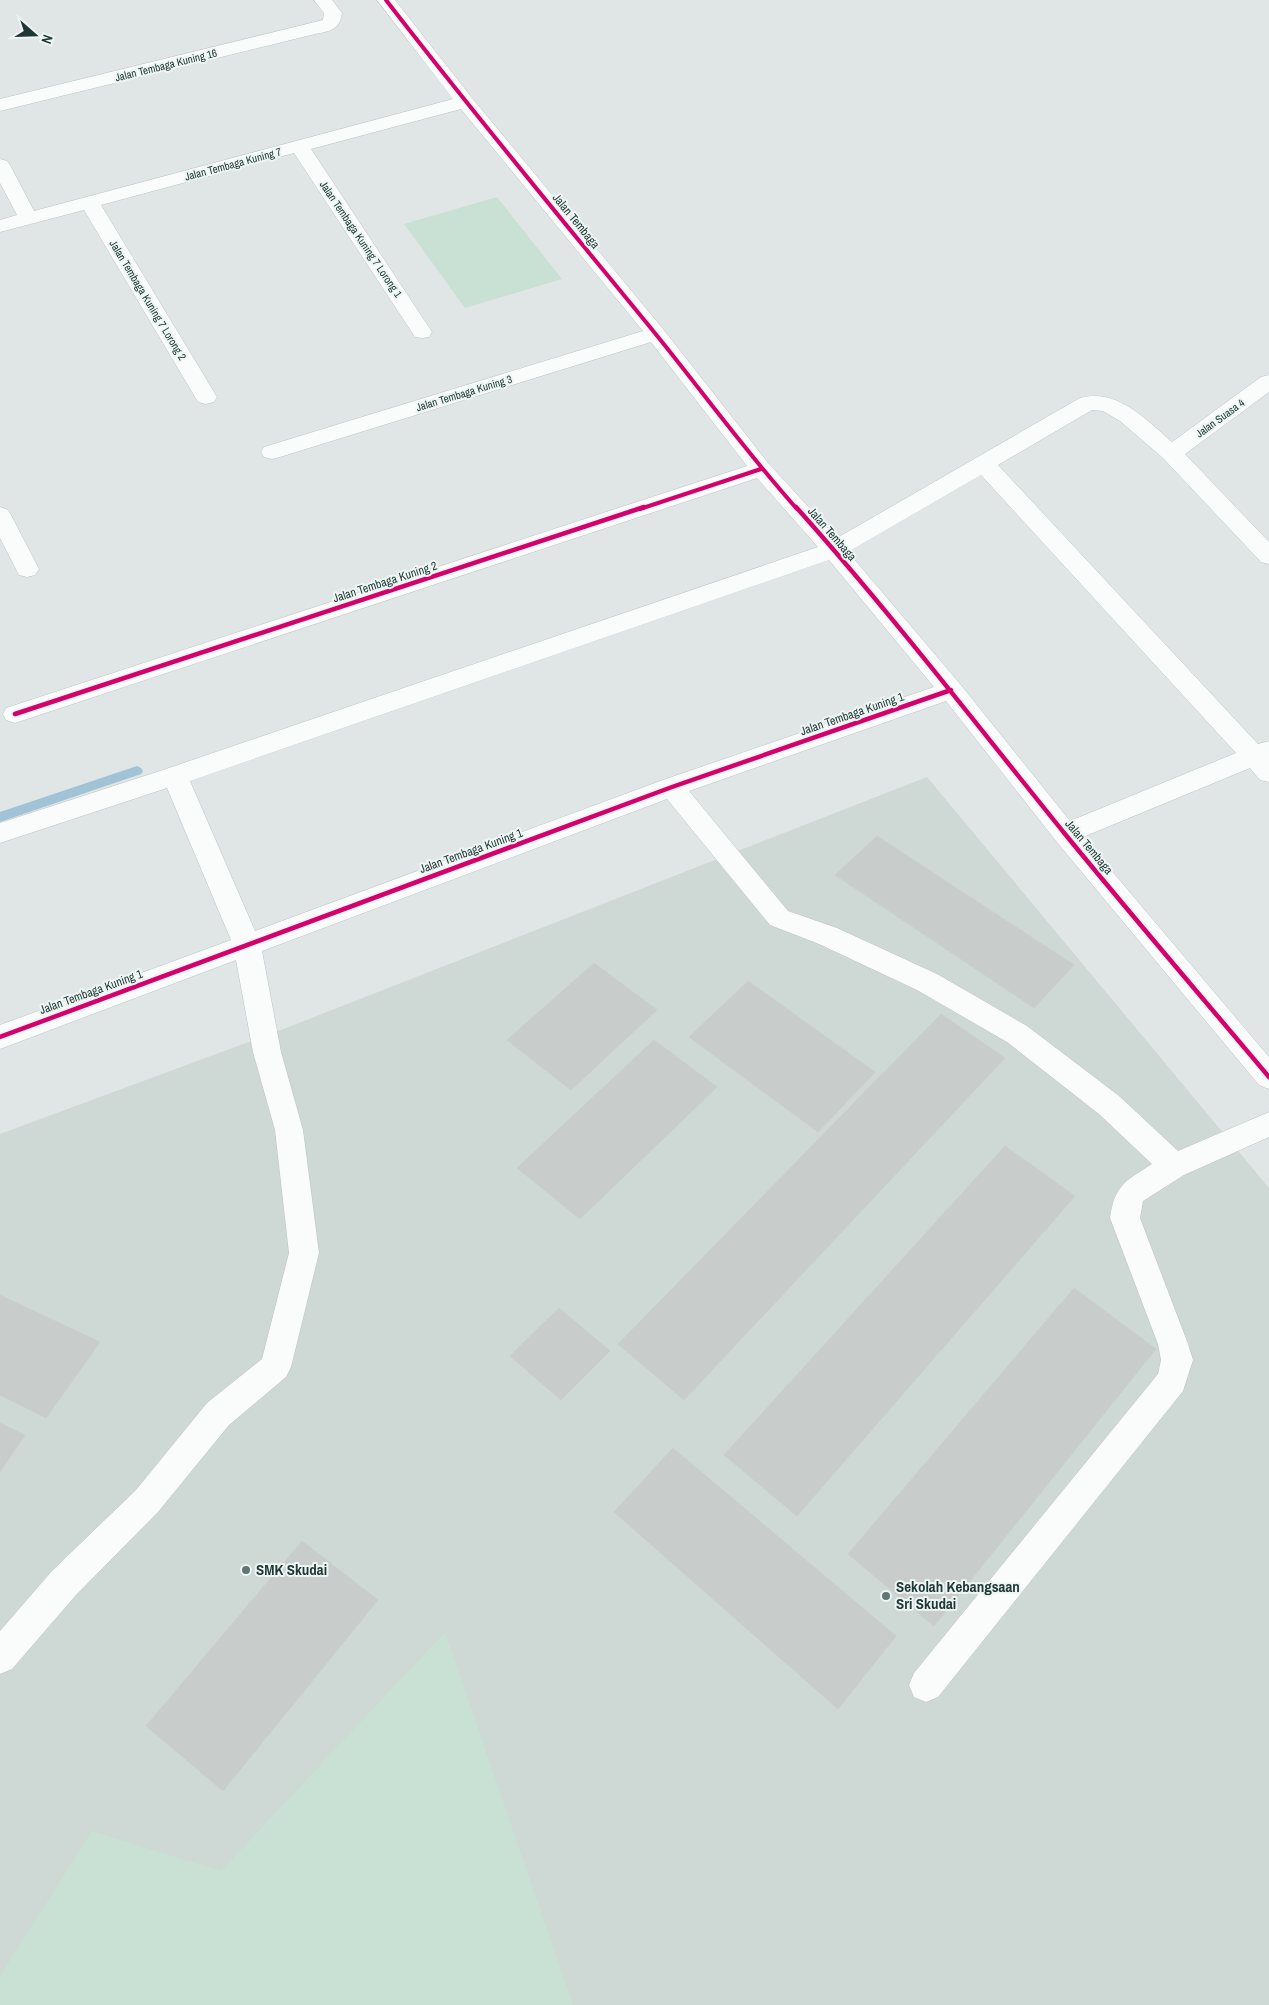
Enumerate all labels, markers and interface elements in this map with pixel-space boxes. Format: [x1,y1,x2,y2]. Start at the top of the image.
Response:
north arrow [10,10,60,60]
text: N [37,32,57,46]
street label: Jalan Tembaga Kuning 16 [114,46,218,84]
street label: Jalan Tembaga Kuning 7 [183,144,283,184]
street label: Jalan Tembaga Kuning 7 Lorong 1 [317,178,405,300]
street label: Jalan Tembaga [549,190,603,252]
street label: Jalan Tembaga Kuning 7 Lorong 2 [107,237,189,363]
street label: Jalan Tembaga Kuning 3 [414,372,514,414]
street label: Jalan Suasa 4 [1193,396,1247,440]
street label: Jalan Tembaga [804,504,860,565]
street label: Jalan Tembaga Kuning 2 [331,558,439,606]
street label: Jalan Tembaga Kuning 1 [798,689,906,739]
street label: Jalan Tembaga [1061,816,1117,878]
street label: Jalan Tembaga Kuning 1 [417,825,525,877]
street label: Jalan Tembaga Kuning 1 [37,966,145,1018]
place label: SMK Skudai [256,1559,327,1580]
marker: SMK Skudai [240,1564,252,1576]
place label: Sekolah Kebangsaan Sri Skudai [896,1576,1020,1614]
marker: Sekolah Kebangsaan Sri Skudai [880,1590,892,1602]

